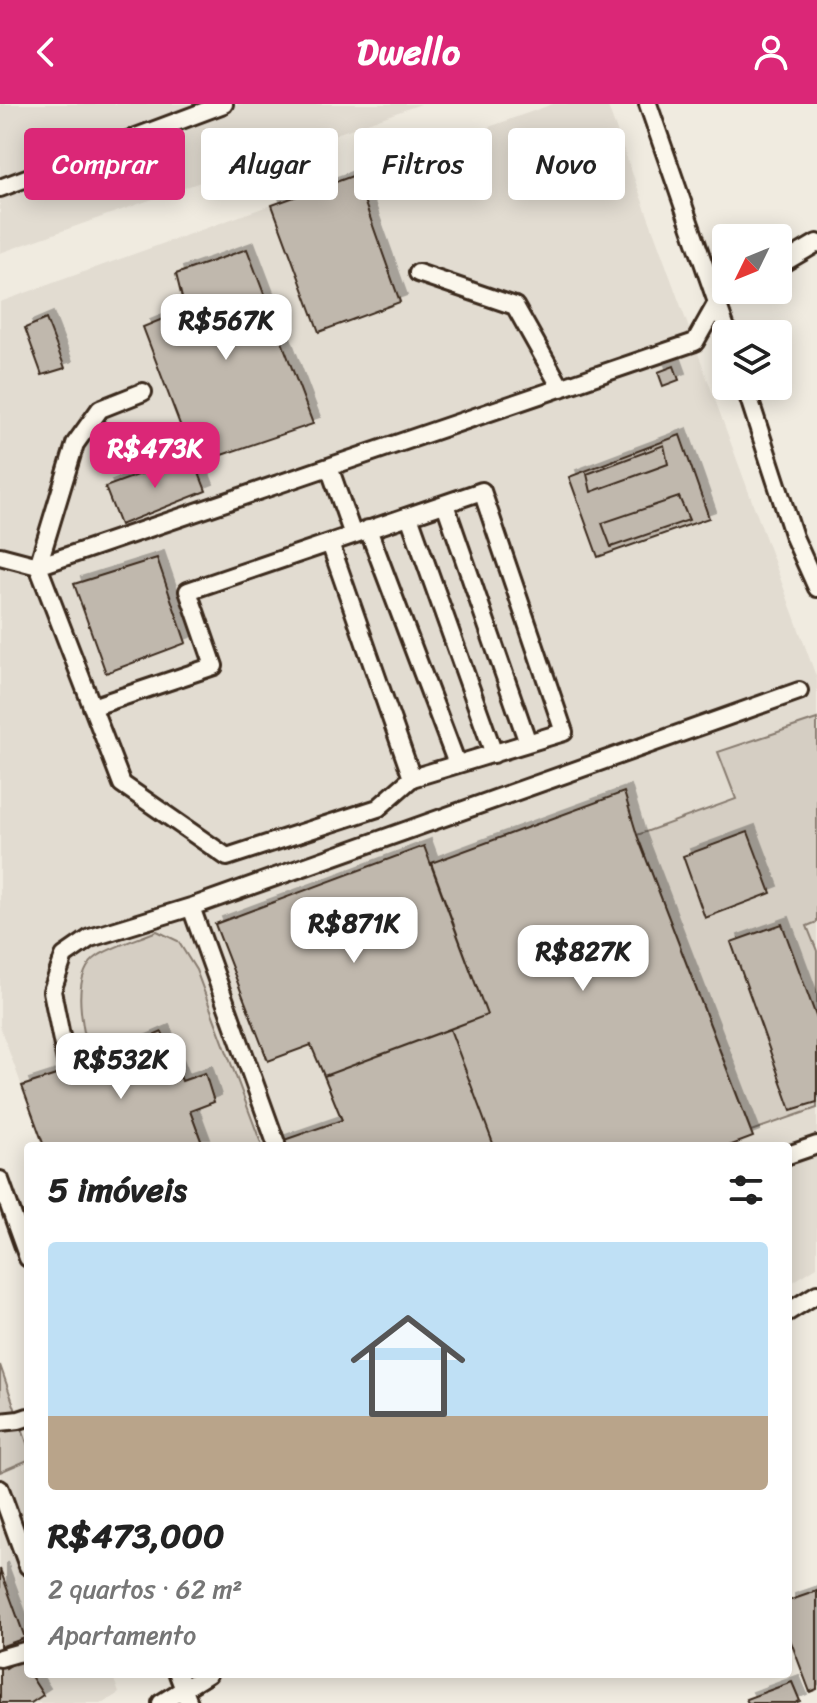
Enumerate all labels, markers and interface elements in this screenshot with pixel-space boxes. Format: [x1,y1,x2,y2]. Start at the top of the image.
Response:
text: Dwello [357,20,460,84]
icon: back [24,30,68,74]
icon: person [749,30,793,74]
chip: Comprar [24,128,185,200]
chip: Alugar [201,128,338,200]
chip: Filtros [354,128,492,200]
chip: Novo [508,128,625,200]
north arrow [712,224,792,304]
map controls [712,224,792,400]
pin: R$567K [161,294,291,362]
text: R$567K [179,297,273,343]
button: layers [712,320,792,400]
pin: R$473K [90,422,220,490]
text: R$473K [108,425,202,471]
pin: R$871K [289,897,419,965]
text: R$871K [309,900,399,946]
pin: R$827K [518,925,648,993]
text: R$827K [536,928,630,974]
pin: R$532K [56,1033,186,1101]
text: R$532K [74,1036,168,1082]
text: 5 imóveis [48,1160,187,1220]
icon: filters [724,1168,768,1212]
icon: home [336,1294,480,1438]
text: R$473,000 [48,1506,224,1566]
text: 2 quartos · 62 m² [48,1566,243,1612]
text: Apartamento [48,1612,196,1658]

